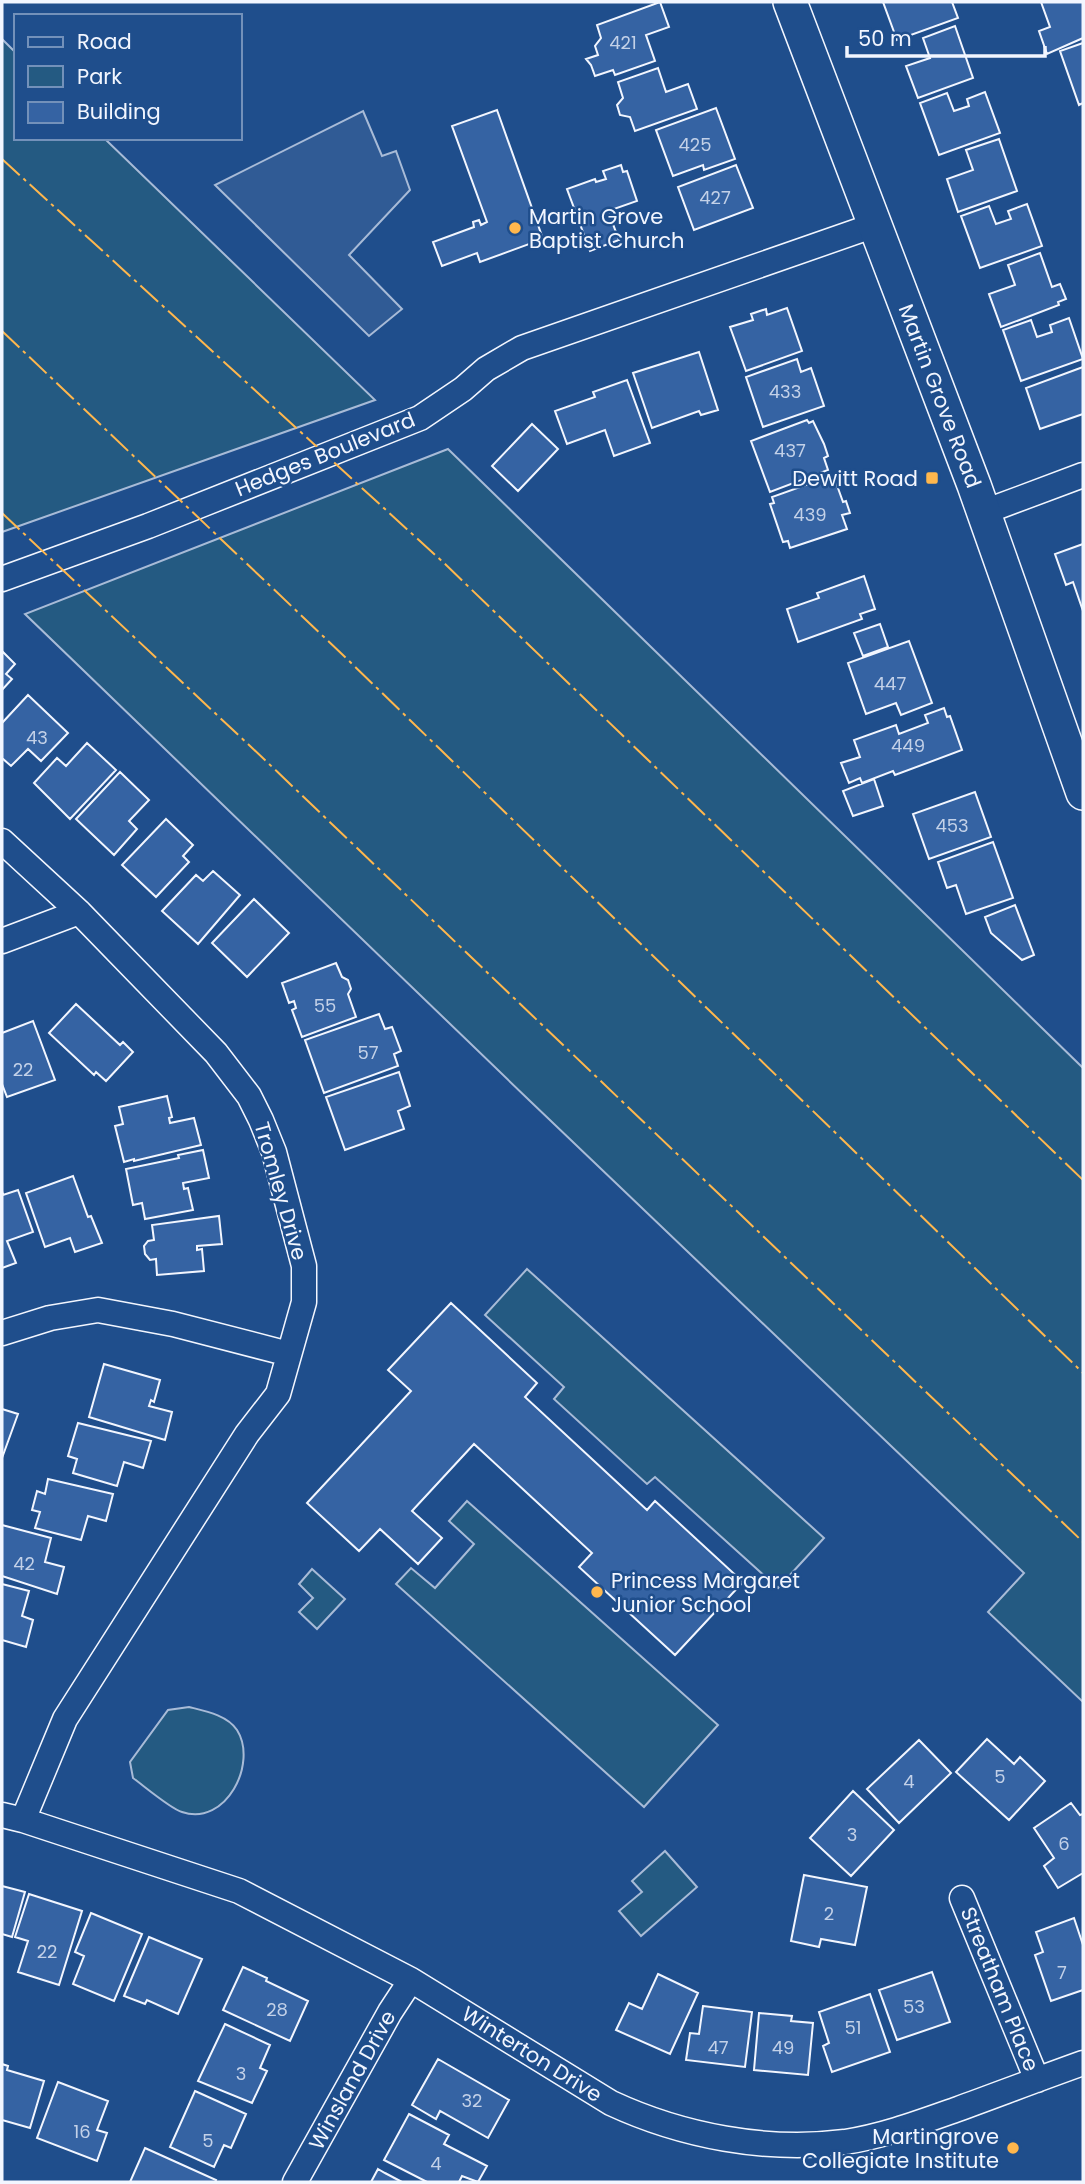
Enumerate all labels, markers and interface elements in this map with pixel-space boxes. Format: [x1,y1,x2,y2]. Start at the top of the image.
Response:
legend [14,14,242,140]
scale bar [847,14,1045,58]
text: 50 m [858,24,912,53]
text: Road [77,27,132,56]
house number: 421 [609,30,637,55]
text: Park [77,62,122,91]
text: Building [77,97,161,126]
house number: 425 [679,132,711,157]
house number: 427 [699,185,731,210]
place label: Martin Grove Baptist Church [529,202,684,255]
marker: Martin Grove Baptist Church [507,220,523,236]
street label: Martin Grove Road [892,300,988,492]
house number: 433 [769,379,801,404]
street label: Hedges Boulevard [231,405,419,503]
house number: 437 [774,438,806,463]
place label: Dewitt Road [792,464,918,493]
marker: Dewitt Road [924,470,940,486]
house number: 439 [793,502,827,527]
house number: 447 [874,671,906,696]
house number: 43 [26,725,48,750]
house number: 449 [891,733,925,758]
house number: 453 [935,813,969,838]
house number: 55 [314,993,336,1018]
house number: 57 [357,1040,379,1065]
house number: 22 [13,1057,33,1082]
street label: Tromley Drive [247,1118,315,1264]
house number: 42 [13,1551,35,1576]
place label: Princess Margaret Junior School [611,1566,800,1619]
marker: Princess Margaret Junior School [589,1584,605,1600]
house number: 5 [994,1764,1006,1789]
house number: 4 [903,1769,915,1794]
house number: 3 [847,1822,857,1847]
house number: 6 [1058,1831,1070,1856]
house number: 2 [824,1901,834,1926]
street label: Streatham Place [954,1903,1046,2075]
house number: 22 [37,1939,57,1964]
house number: 7 [1057,1960,1067,1985]
house number: 53 [903,1994,925,2019]
house number: 28 [266,1997,288,2022]
street label: Winterton Drive [456,1999,608,2109]
street label: Winsland Drive [302,2005,402,2155]
house number: 51 [844,2015,862,2040]
house number: 47 [707,2035,729,2060]
house number: 49 [772,2035,794,2060]
house number: 3 [236,2061,246,2086]
house number: 32 [462,2088,482,2113]
house number: 16 [73,2119,91,2144]
place label: Martingrove Collegiate Institute [802,2122,999,2175]
house number: 5 [202,2128,214,2153]
marker: Martingrove Collegiate Institute [1005,2140,1021,2156]
house number: 4 [430,2151,442,2176]

